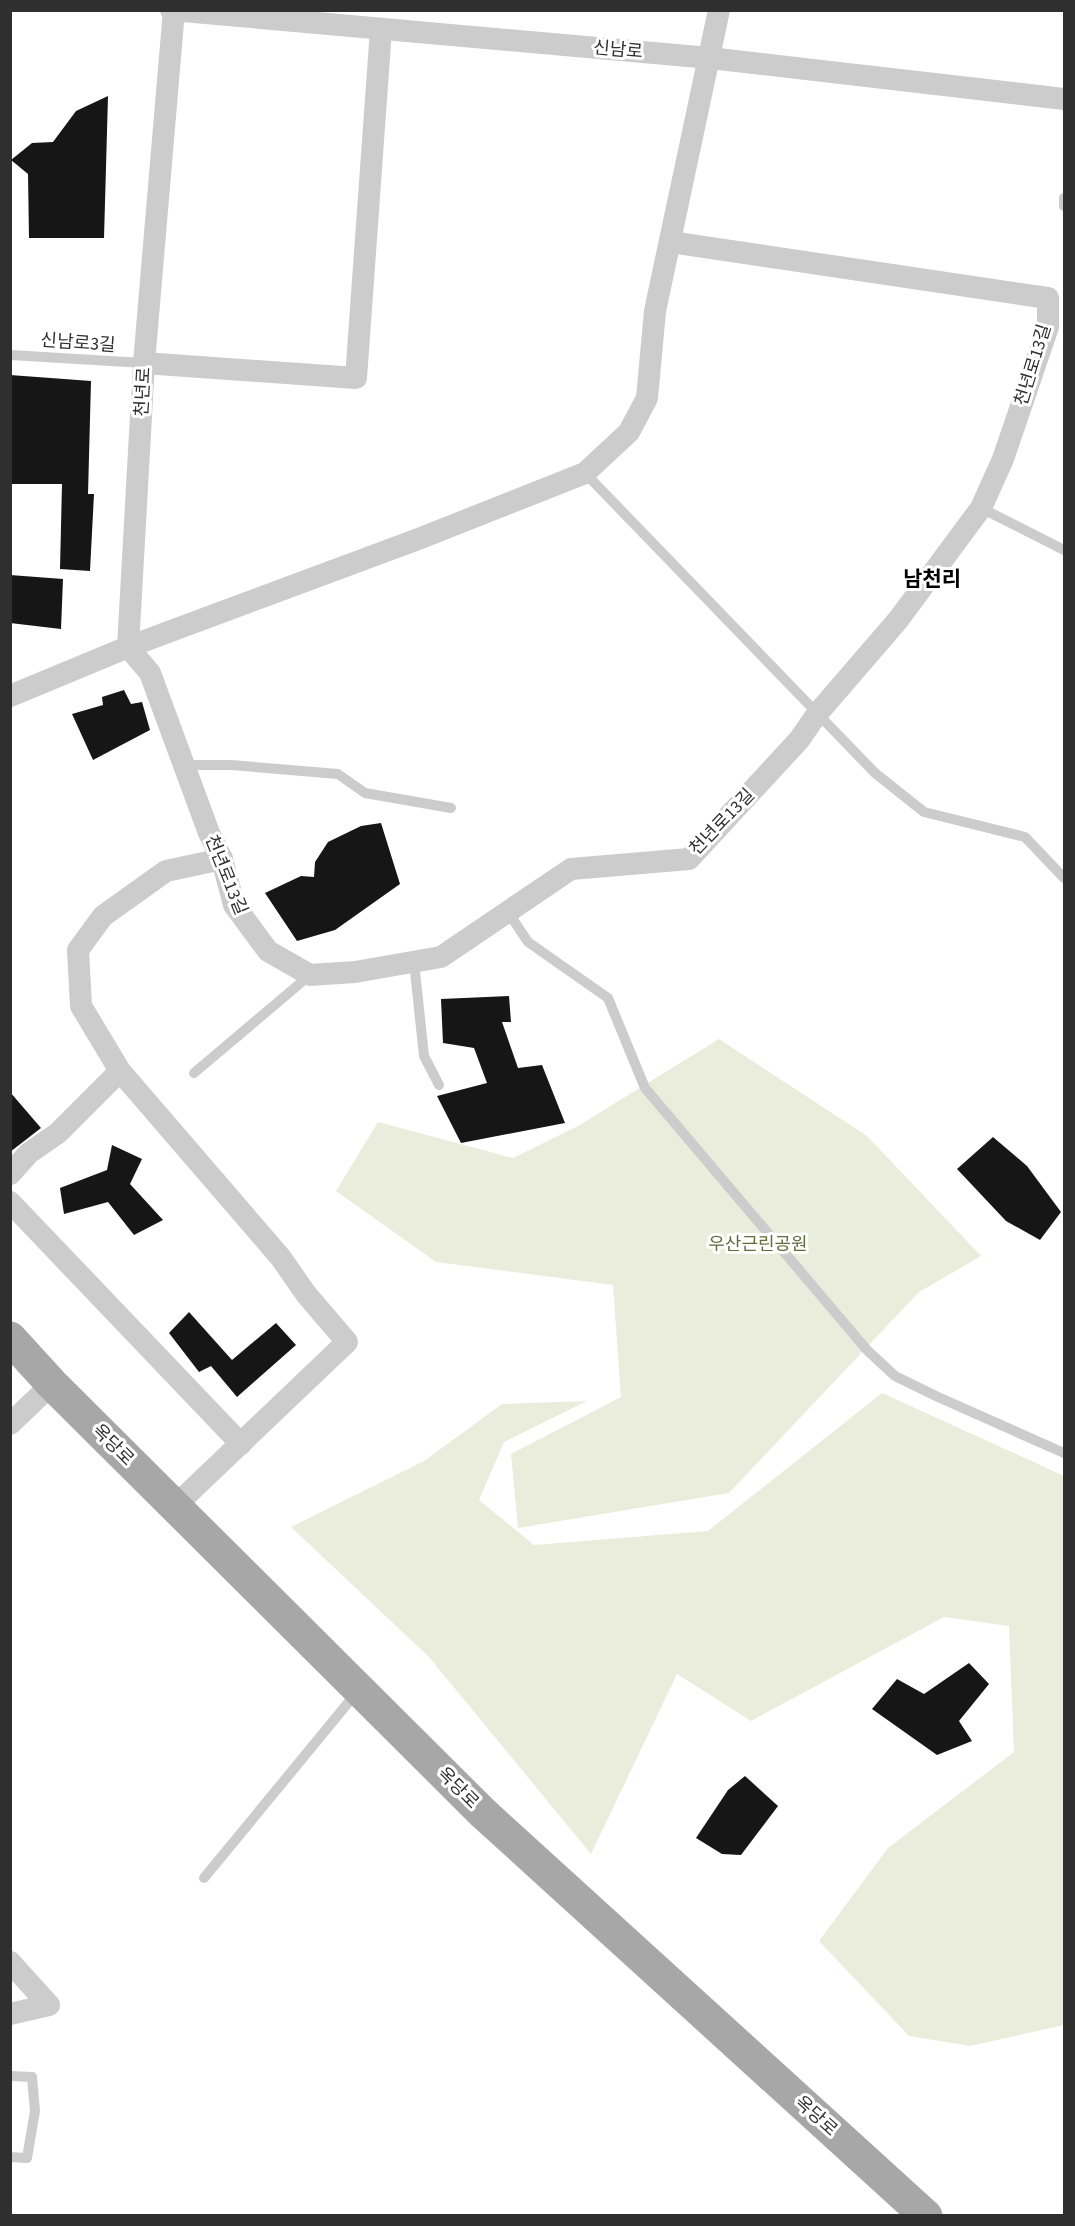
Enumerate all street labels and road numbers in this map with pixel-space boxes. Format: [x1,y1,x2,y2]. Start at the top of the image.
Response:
street label: 신남로 [592,35,644,65]
street label: 천년로13길 [1009,321,1057,409]
street label: 신남로3길 [40,328,116,358]
street label: 천년로 [129,367,157,417]
street label: 천년로13길 [684,783,760,861]
street label: 천년로13길 [199,831,253,919]
street label: 옥당로 [87,1419,139,1471]
street label: 옥당로 [432,1762,484,1814]
street label: 옥당로 [789,2090,843,2142]

